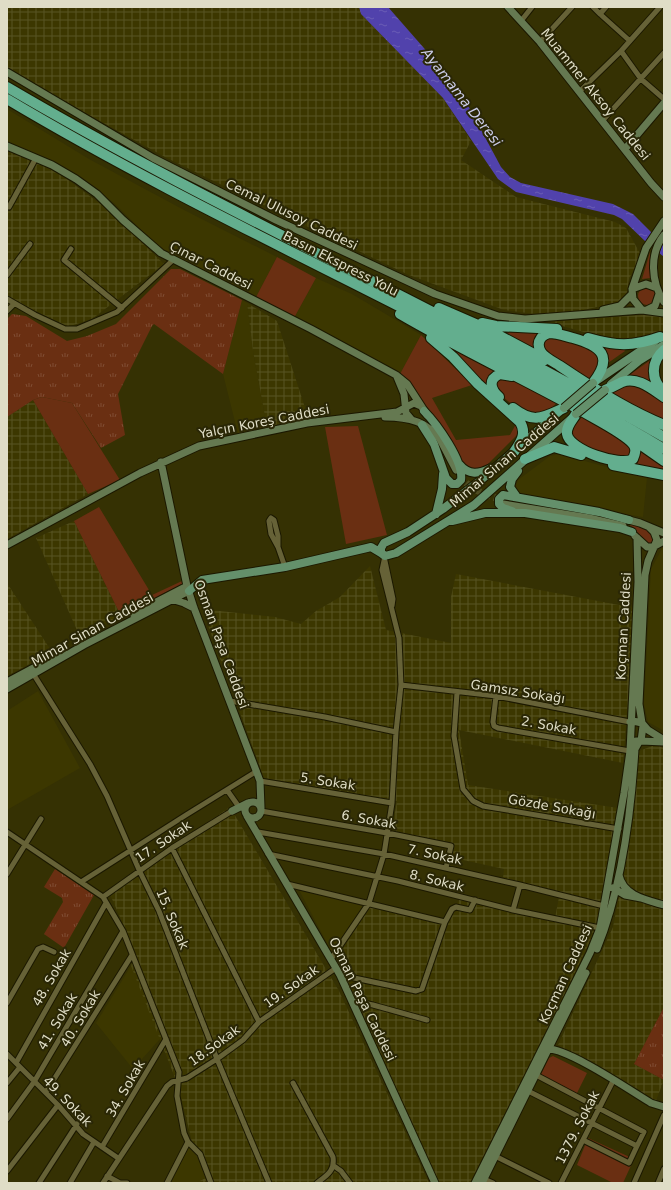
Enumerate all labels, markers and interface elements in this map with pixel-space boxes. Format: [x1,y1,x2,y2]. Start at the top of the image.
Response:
street label: Muammer Aksoy Caddesi [538,25,653,163]
water label: Ayamama Deresi [418,44,505,149]
street label: Cemal Ulusoy Caddesi [223,176,360,253]
street label: Basın Ekspress Yolu [281,228,401,299]
street label: Çınar Caddesi [167,238,254,293]
street label: Yalçın Koreş Caddesi [197,401,331,442]
street label: Mimar Sinan Caddesi [447,411,562,510]
street label: Koçman Caddesi [613,572,634,680]
street label: Osman Paşa Caddesi [191,578,252,711]
street label: Mimar Sinan Caddesi [29,590,156,669]
street label: Gamsız Sokağı [470,677,566,706]
street label: 2. Sokak [520,713,578,738]
street label: 5. Sokak [299,770,357,793]
street label: Gözde Sokağı [507,791,597,822]
street label: 6. Sokak [340,807,398,832]
street label: 17. Sokak [133,817,194,865]
street label: 7. Sokak [406,841,464,868]
street label: 8. Sokak [408,866,466,895]
street label: 15. Sokak [153,887,192,952]
street label: Koçman Caddesi [536,922,595,1026]
street label: Osman Paşa Caddesi [326,935,399,1064]
street label: 48. Sokak [29,945,74,1009]
street label: 19. Sokak [261,962,322,1011]
street label: 40. Sokak [58,987,104,1049]
street label: 41. Sokak [35,990,81,1052]
street label: 18.Sokak [186,1022,243,1069]
street label: 34. Sokak [103,1056,148,1120]
street label: 49. Sokak [40,1073,96,1130]
street label: 1379. Sokak [553,1088,603,1166]

